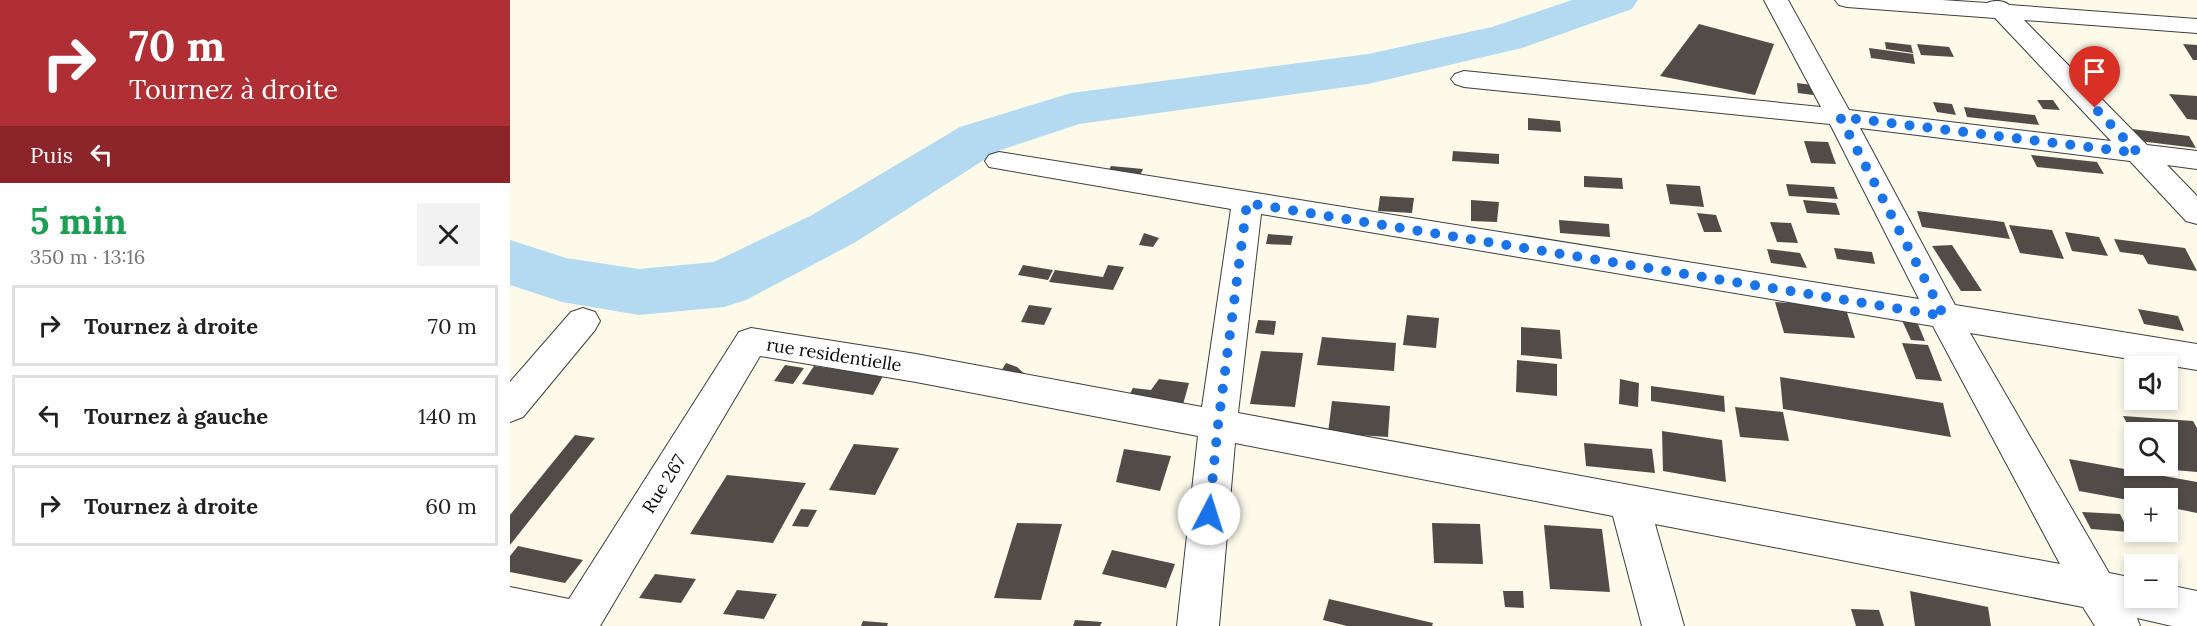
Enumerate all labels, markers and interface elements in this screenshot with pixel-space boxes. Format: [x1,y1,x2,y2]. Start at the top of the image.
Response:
text: 70 m [129,19,225,73]
icon: right [30,24,108,102]
pin [2069,46,2120,108]
icon: arrive [2078,55,2111,88]
text: Tournez à droite [129,72,338,106]
icon: left [85,138,118,171]
text: Puis [30,141,73,169]
text: 5 min [30,198,127,244]
button: close [417,203,480,266]
text: 350 m · 13:16 [30,244,145,269]
icon: right [33,309,66,342]
text: Tournez à droite [84,312,258,340]
text: 70 m [428,312,477,340]
street label: rue residentielle [765,332,904,377]
map controls [2124,356,2178,608]
button: sound [2124,356,2178,410]
icon: left [33,399,66,432]
text: Tournez à gauche [84,402,268,430]
text: 140 m [418,402,477,430]
button: search [2124,422,2178,476]
street label: Rue 267 [637,450,690,517]
position arrow [1177,482,1241,546]
button: + [2124,488,2178,542]
icon: right [33,489,66,522]
text: Tournez à droite [84,492,258,520]
text: 60 m [425,492,477,520]
button: − [2124,554,2178,608]

